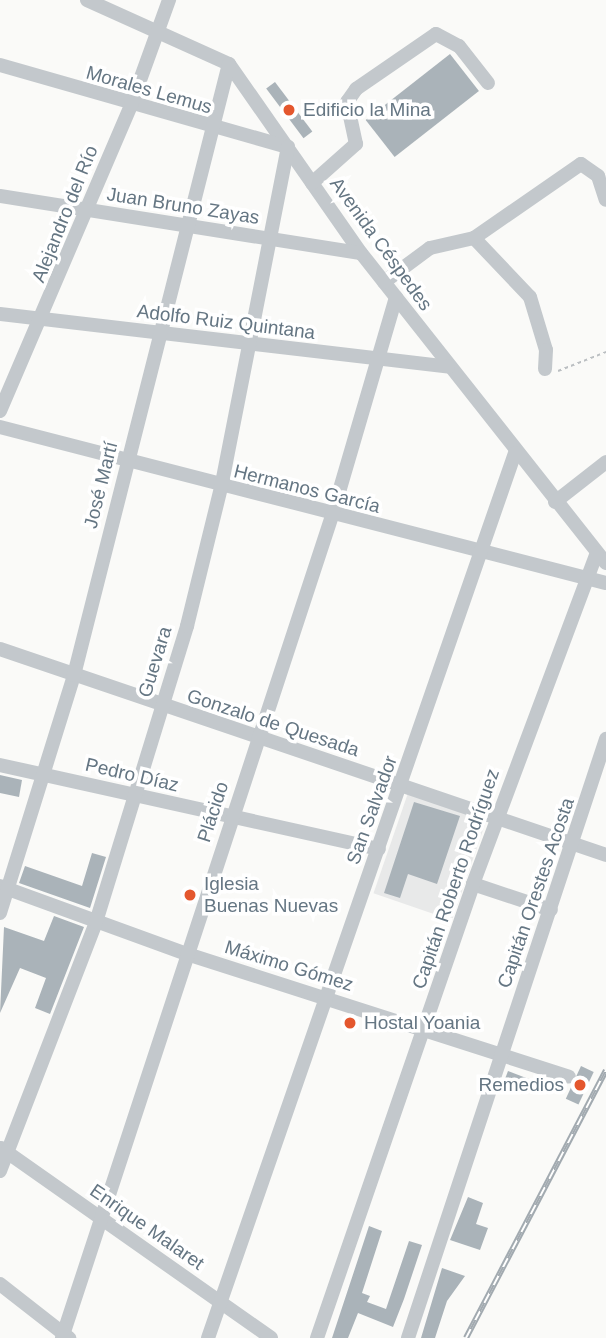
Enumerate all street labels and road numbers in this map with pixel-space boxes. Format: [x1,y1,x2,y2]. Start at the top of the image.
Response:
street label: Morales Lemus [83,61,215,119]
street label: Alejandro del Río [27,142,103,286]
street label: Avenida Céspedes [325,173,437,315]
street label: Juan Bruno Zayas [105,183,261,229]
street label: Adolfo Ruiz Quintana [136,300,316,344]
street label: José Martí [79,439,123,531]
street label: Hermanos García [231,460,383,518]
street label: Guevara [133,624,177,700]
street label: Gonzalo de Quesada [184,684,362,762]
street label: Pedro Díaz [83,753,181,797]
street label: San Salvador [342,753,402,867]
street label: Capitán Roberto Rodríguez [408,766,504,992]
street label: Plácido [193,779,233,845]
street label: Capitán Orestes Acosta [493,794,579,992]
street label: Máximo Gómez [222,936,356,996]
street label: Enrique Malaret [86,1179,208,1275]

